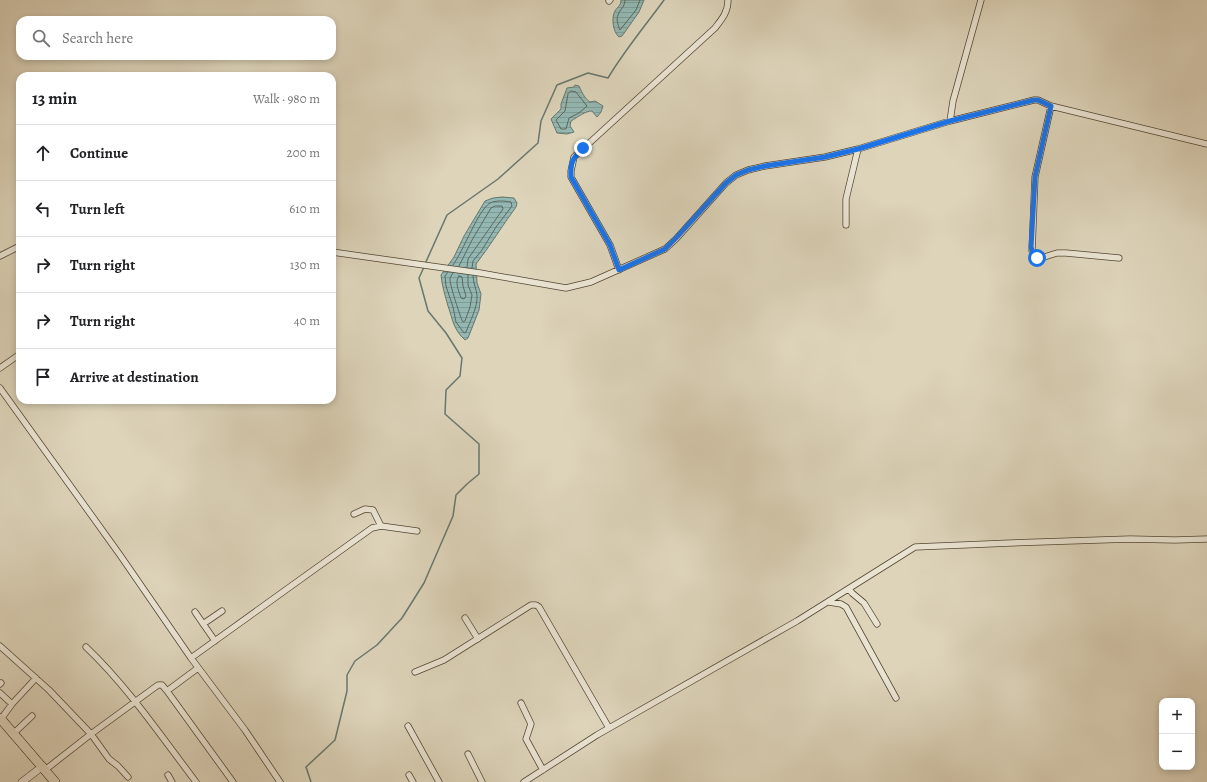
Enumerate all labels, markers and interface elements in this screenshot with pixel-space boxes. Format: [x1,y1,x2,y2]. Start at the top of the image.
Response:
search box [16,16,336,60]
icon: search [30,27,52,49]
text: Search here [62,28,133,48]
text: 13 min [32,87,77,110]
text: Walk · 980 m [253,90,320,107]
route end [574,139,592,157]
icon: ahead [32,142,54,164]
text: Continue [70,143,128,163]
text: 200 m [287,144,320,161]
icon: left [32,198,54,220]
text: Turn left [70,199,125,219]
text: 610 m [289,200,320,217]
route start [1028,249,1046,267]
icon: right [32,254,54,276]
text: Turn right [70,255,135,275]
text: 130 m [290,256,320,273]
icon: right [32,310,54,332]
text: Turn right [70,311,135,331]
text: 40 m [294,312,320,329]
icon: arrive [32,366,54,388]
text: Arrive at destination [70,367,199,387]
map controls [1159,698,1195,770]
button: + [1159,698,1195,734]
button: − [1159,734,1195,770]

